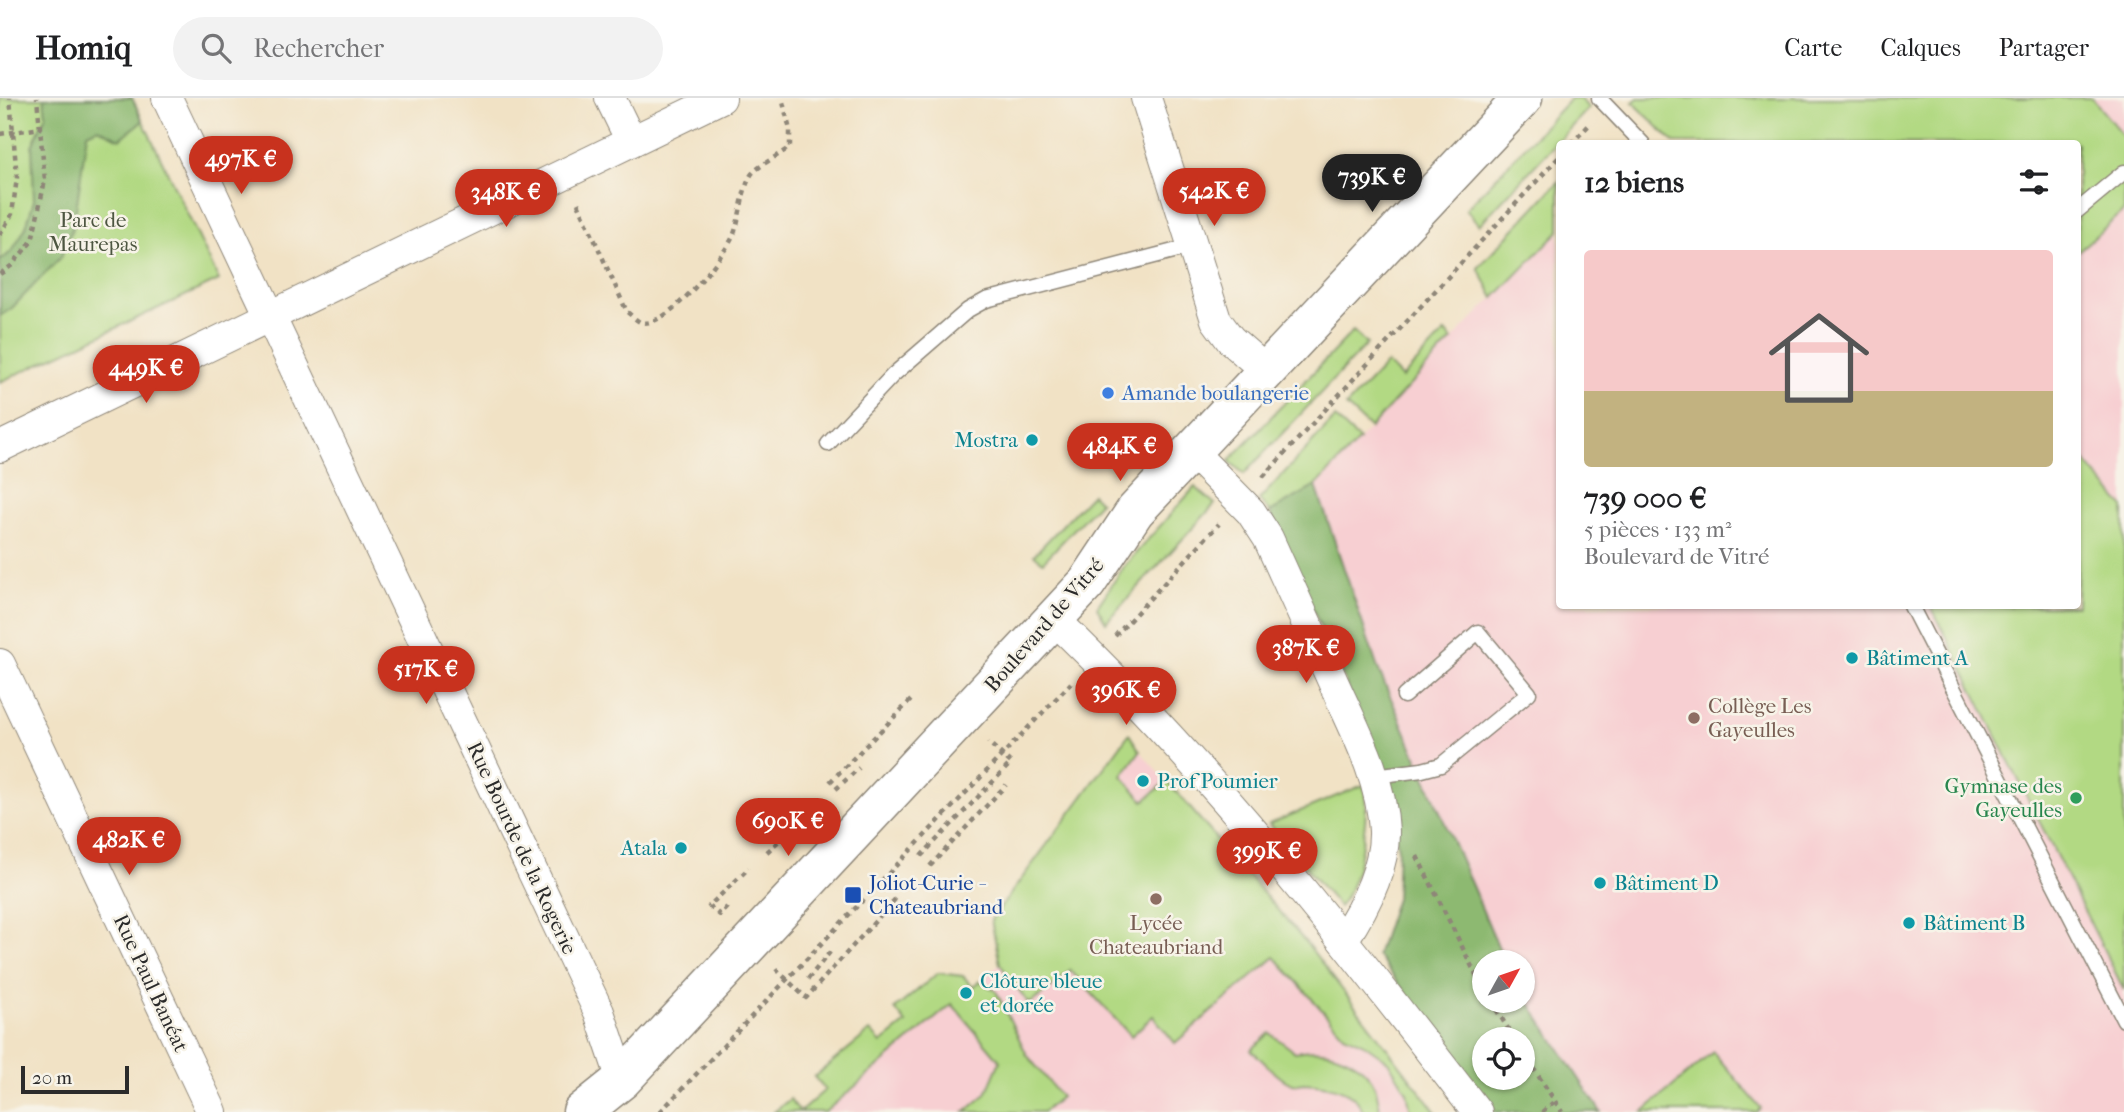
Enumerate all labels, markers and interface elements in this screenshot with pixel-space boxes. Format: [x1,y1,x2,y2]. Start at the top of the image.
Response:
search box [173,17,663,80]
text: Homiq [35,29,131,68]
icon: search [197,29,235,67]
text: Rechercher [253,33,384,64]
text: Carte [1784,34,1842,62]
text: Calques [1880,34,1961,62]
text: Partager [1999,34,2089,62]
pin: 497K € [184,136,298,196]
text: 497K € [205,145,277,172]
pin: 739K € [1315,155,1429,214]
text: 739K € [1338,163,1406,190]
icon: filters [2015,163,2053,201]
text: 12 biens [1584,165,1684,200]
pin: 542K € [1157,169,1271,228]
pin: 348K € [449,170,563,229]
text: 542K € [1179,177,1249,204]
text: 348K € [471,178,541,205]
park label: Parc de Maurepas [49,208,138,256]
icon: home [1756,295,1882,421]
pin: 449K € [89,345,203,405]
text: 449K € [109,354,183,381]
place label: Amande boulangerie [1121,381,1309,405]
marker: Amande boulangerie [1100,385,1116,401]
pin: 484K € [1063,424,1177,483]
place label: Mostra [955,428,1018,452]
marker: Mostra [1024,432,1040,448]
text: 484K € [1083,432,1157,459]
text: 739 000 € [1584,481,1707,516]
text: 5 pièces · 133 m² [1584,516,1731,543]
text: Boulevard de Vitré [1584,543,1769,570]
street label: Boulevard de Vitré [979,553,1109,697]
pin: 387K € [1249,626,1363,685]
text: 387K € [1272,634,1340,661]
pin: 517K € [369,646,483,706]
place label: Bâtiment A [1866,646,1969,670]
marker: Bâtiment A [1844,650,1860,666]
text: 517K € [394,655,458,682]
pin: 396K € [1069,668,1183,727]
text: 396K € [1091,676,1161,703]
place label: Collège Les Gayeulles [1708,694,1812,742]
marker: Collège Les Gayeulles [1686,710,1702,726]
street label: Rue Bourde de la Rogerie [462,738,582,958]
place label: Prof Poumier [1157,769,1278,793]
marker: Prof Poumier [1135,773,1151,789]
place label: Gymnase des Gayeulles [1945,774,2062,822]
marker: Gymnase des Gayeulles [2068,790,2084,806]
pin: 690K € [731,798,845,858]
text: 690K € [752,807,824,834]
pin: 482K € [72,818,186,877]
text: 482K € [93,826,165,853]
pin: 399K € [1210,828,1324,888]
place label: Atala [620,836,667,860]
text: 399K € [1233,837,1301,864]
marker: Atala [673,840,689,856]
place label: Joliot-Curie - Chateaubriand [867,871,1004,919]
place label: Bâtiment D [1614,871,1719,895]
marker: Bâtiment D [1592,875,1608,891]
marker: Joliot-Curie - Chateaubriand [843,885,863,905]
marker: Lycée Chateaubriand [1148,891,1164,907]
street label: Rue Paul Banéat [109,910,194,1056]
place label: Lycée Chateaubriand [1089,911,1224,959]
place label: Bâtiment B [1923,911,2026,935]
marker: Bâtiment B [1901,915,1917,931]
north arrow [1472,950,1535,1013]
map controls [1472,950,1535,1090]
place label: Clôture bleue et dorée [980,969,1102,1017]
marker: Clôture bleue et dorée [958,985,974,1001]
button: locate [1472,1027,1535,1090]
scale bar [21,1063,130,1095]
text: 20 m [32,1067,72,1089]

